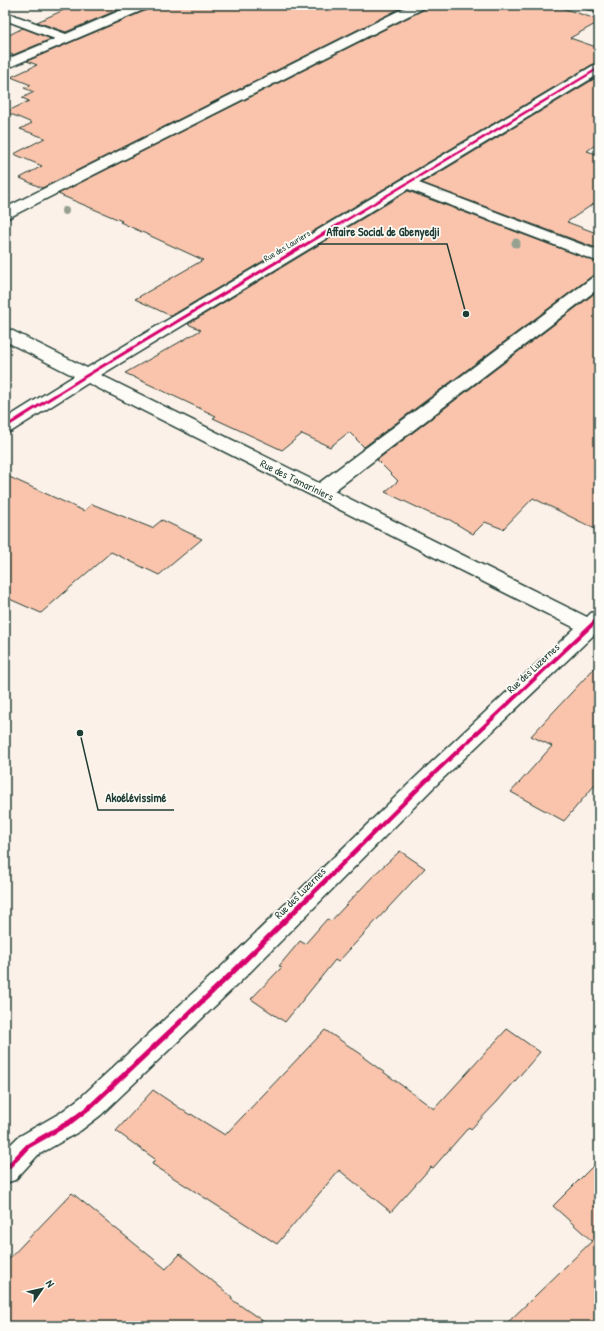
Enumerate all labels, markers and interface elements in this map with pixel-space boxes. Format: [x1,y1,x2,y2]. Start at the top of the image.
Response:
callout: Affaire Social de Gbenyedji [318,220,447,244]
text: Affaire Social de Gbenyedji [326,223,440,241]
street label: Rue des Lauriers [261,227,313,265]
street label: Rue des Tamariniers [258,456,336,504]
street label: Rue des Luzernes [504,640,562,696]
callout: Akoélévissimé [98,786,174,810]
text: Akoélévissimé [106,789,167,806]
street label: Rue des Luzernes [271,864,329,922]
north arrow [22,1269,62,1309]
text: N [43,1277,58,1290]

